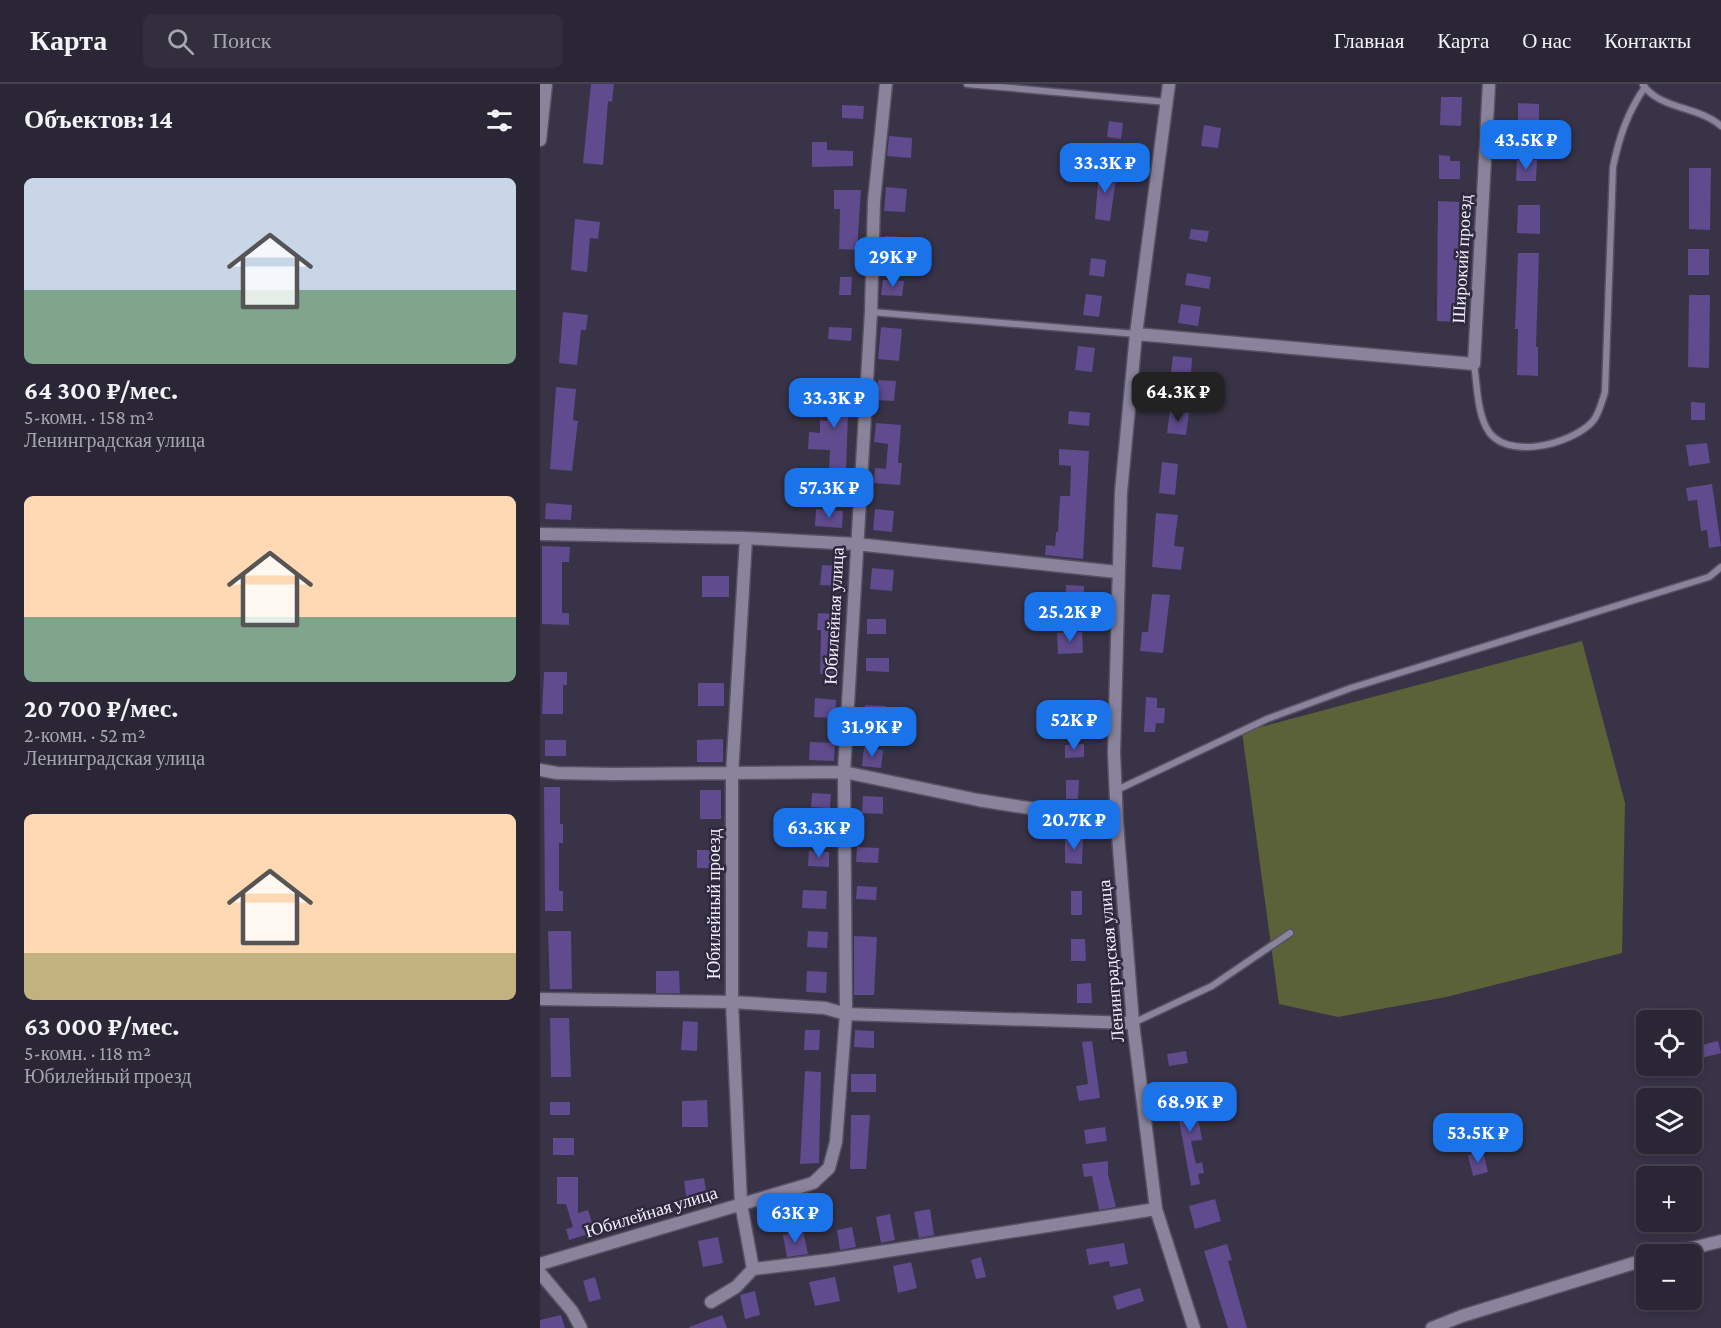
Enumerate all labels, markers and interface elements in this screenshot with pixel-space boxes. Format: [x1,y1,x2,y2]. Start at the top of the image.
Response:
search box [143,14,563,68]
text: Карта [30,25,107,56]
icon: search [164,25,197,58]
text: Поиск [212,28,271,53]
text: Главная [1334,29,1404,53]
text: Карта [1437,29,1489,53]
text: О нас [1522,29,1571,53]
text: Контакты [1604,29,1691,53]
icon: filters [483,104,516,137]
text: Объектов: 14 [24,105,173,134]
pin: 43.5K ₽ [1471,120,1581,171]
text: 43.5K ₽ [1494,128,1558,150]
pin: 33.3K ₽ [1050,143,1160,194]
text: 33.3K ₽ [1074,151,1136,173]
street label: Широкий проезд [1449,194,1475,324]
icon: home [216,217,324,325]
pin: 29K ₽ [851,237,935,288]
text: 29K ₽ [869,245,917,267]
pin: 64.3K ₽ [1123,372,1233,423]
text: 64 300 ₽/мес. [24,376,178,405]
pin: 33.3K ₽ [779,378,889,429]
text: 64.3K ₽ [1146,380,1210,402]
text: 33.3K ₽ [803,386,865,408]
text: 5-комн. · 158 m² [24,406,154,428]
text: Ленинградская улица [24,429,205,451]
pin: 57.3K ₽ [774,468,884,519]
text: 57.3K ₽ [798,476,860,498]
icon: home [216,535,324,643]
street label: Юбилейная улица [820,547,848,685]
pin: 25.2K ₽ [1015,592,1125,643]
text: 25.2K ₽ [1038,600,1102,622]
text: 20 700 ₽/мес. [24,694,179,723]
pin: 52K ₽ [1032,700,1116,751]
pin: 31.9K ₽ [817,707,927,758]
text: 52K ₽ [1050,708,1098,730]
text: 31.9K ₽ [841,715,903,737]
text: 2-комн. · 52 m² [24,724,145,746]
text: Ленинградская улица [24,747,205,769]
pin: 20.7K ₽ [1019,800,1129,851]
pin: 63.3K ₽ [764,808,874,859]
text: 20.7K ₽ [1042,808,1106,830]
text: 63.3K ₽ [787,816,851,838]
street label: Юбилейный проезд [704,829,724,979]
icon: home [216,853,324,961]
street label: Ленинградская улица [1094,879,1128,1043]
map controls [1636,1010,1702,1310]
button: locate [1636,1010,1702,1076]
text: 63 000 ₽/мес. [24,1012,180,1041]
text: 5-комн. · 118 m² [24,1042,151,1064]
text: Юбилейный проезд [24,1065,191,1087]
pin: 68.9K ₽ [1135,1082,1245,1133]
button: layers [1636,1088,1702,1154]
text: 68.9K ₽ [1157,1090,1223,1112]
pin: 53.5K ₽ [1423,1113,1533,1164]
text: 53.5K ₽ [1447,1121,1509,1143]
button: + [1636,1166,1702,1232]
street label: Юбилейная улица [582,1182,720,1242]
pin: 63K ₽ [753,1193,837,1244]
text: 63K ₽ [771,1201,819,1223]
button: − [1636,1244,1702,1310]

